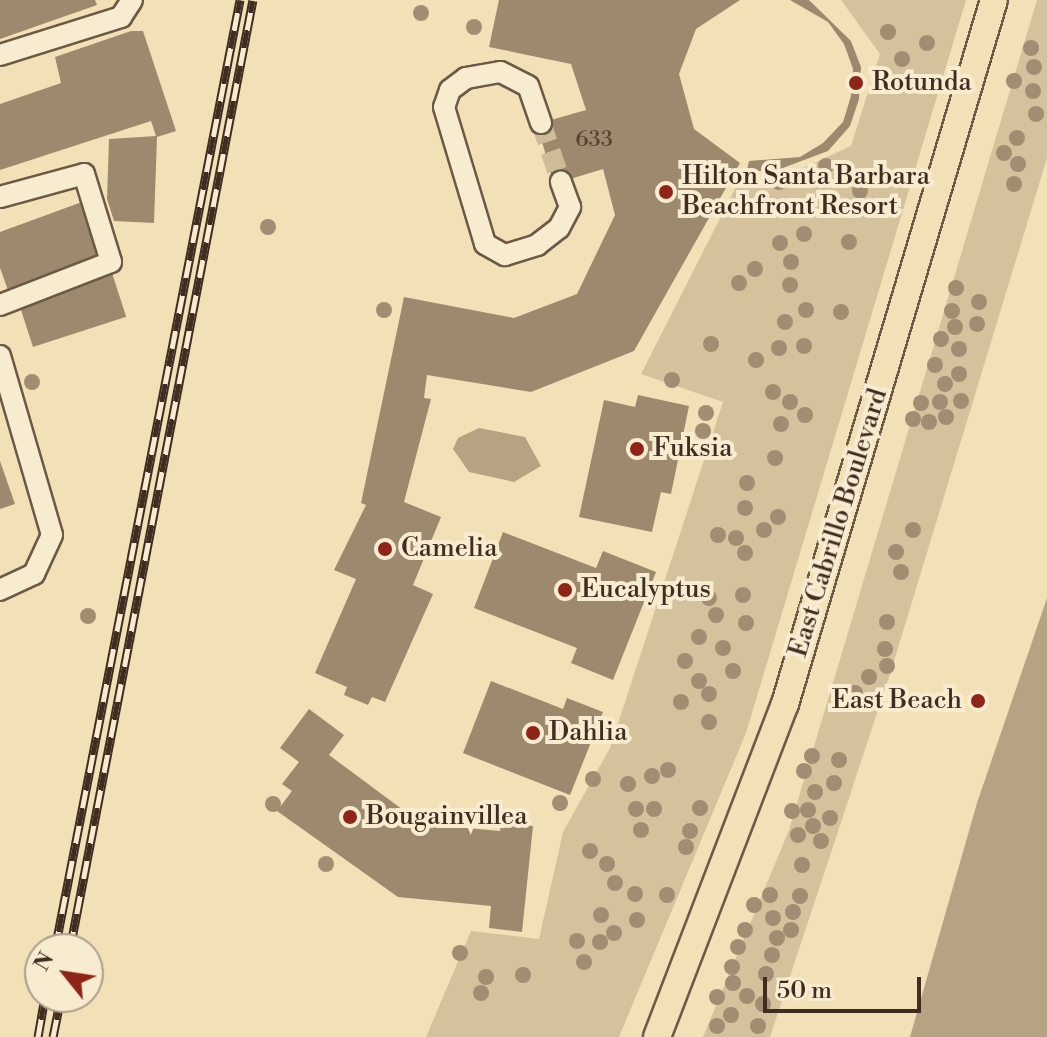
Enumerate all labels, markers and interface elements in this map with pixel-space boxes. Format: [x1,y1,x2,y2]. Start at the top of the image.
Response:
place label: Rotunda [872,67,972,99]
marker: Rotunda [847,74,865,92]
house number: 633 [575,127,613,153]
place label: Hilton Santa Barbara Beachfront Resort [682,161,930,222]
marker: Hilton Santa Barbara Beachfront Resort [657,183,675,201]
street label: East Cabrillo Boulevard [783,385,895,661]
place label: Fuksia [653,433,732,465]
marker: Fuksia [628,440,646,458]
place label: Camelia [401,533,497,565]
marker: Camelia [376,540,394,558]
place label: Eucalyptus [581,574,711,606]
marker: Eucalyptus [556,581,574,599]
place label: East Beach [832,685,962,717]
marker: East Beach [969,692,987,710]
place label: Dahlia [549,717,627,749]
marker: Dahlia [524,724,542,742]
place label: Bougainvillea [366,801,527,833]
marker: Bougainvillea [341,808,359,826]
north arrow [24,933,104,1013]
text: N [28,947,61,976]
scale bar [767,961,925,1011]
text: 50 m [777,976,832,1006]

